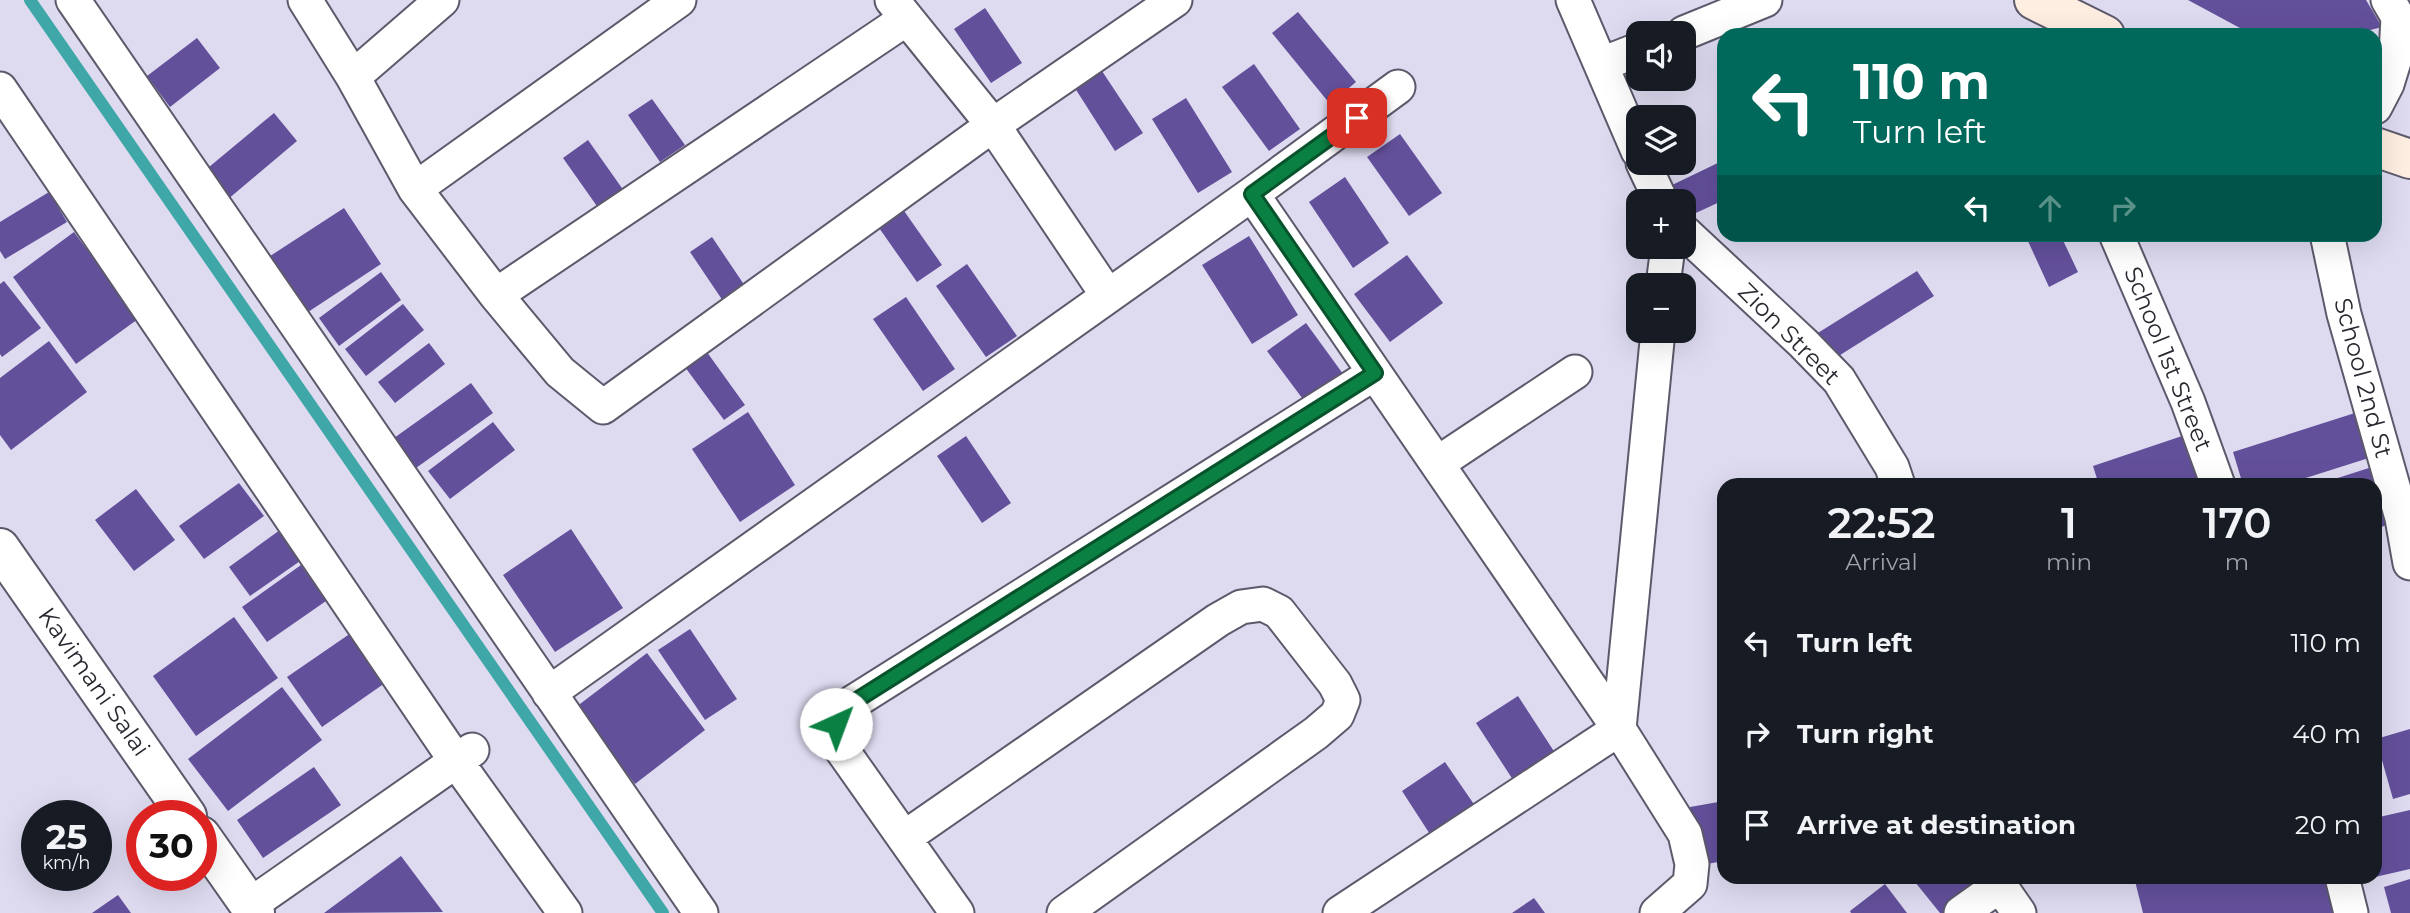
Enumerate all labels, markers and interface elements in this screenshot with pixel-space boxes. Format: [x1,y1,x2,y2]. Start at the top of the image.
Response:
map controls [1626,21,1696,343]
button: sound [1626,21,1696,91]
text: 110 m [1853,52,1990,111]
icon: left [1738,56,1829,147]
pin [1327,88,1387,148]
icon: arrive [1338,99,1376,137]
button: layers [1626,105,1696,175]
text: Turn left [1853,112,1987,151]
button: + [1626,189,1696,259]
icon: left [1958,189,1996,227]
icon: ahead [2031,189,2069,227]
icon: right [2104,189,2142,227]
street label: School 1st Street [2118,262,2219,455]
button: − [1626,273,1696,343]
street label: Zion Street [1732,277,1847,391]
street label: School 2nd St [2328,295,2399,461]
text: 22:52 [1827,497,1935,549]
text: 1 [2061,497,2077,549]
text: 170 [2203,497,2271,549]
text: Arrival [1845,548,1918,576]
text: min [2046,548,2092,576]
text: m [2225,548,2249,576]
street label: Kavimani Salai [32,602,156,762]
icon: left [1738,624,1776,662]
text: Turn left [1797,627,1913,659]
text: 110 m [2291,627,2361,659]
position arrow [799,687,873,761]
icon: right [1738,715,1776,753]
text: Turn right [1797,718,1933,750]
text: 40 m [2292,718,2361,750]
speed limit sign: 30 [126,800,217,891]
icon: arrive [1738,806,1776,844]
text: Arrive at destination [1797,809,2076,841]
text: 20 m [2295,809,2361,841]
text: 25 [46,815,87,858]
text: km/h [42,852,91,874]

